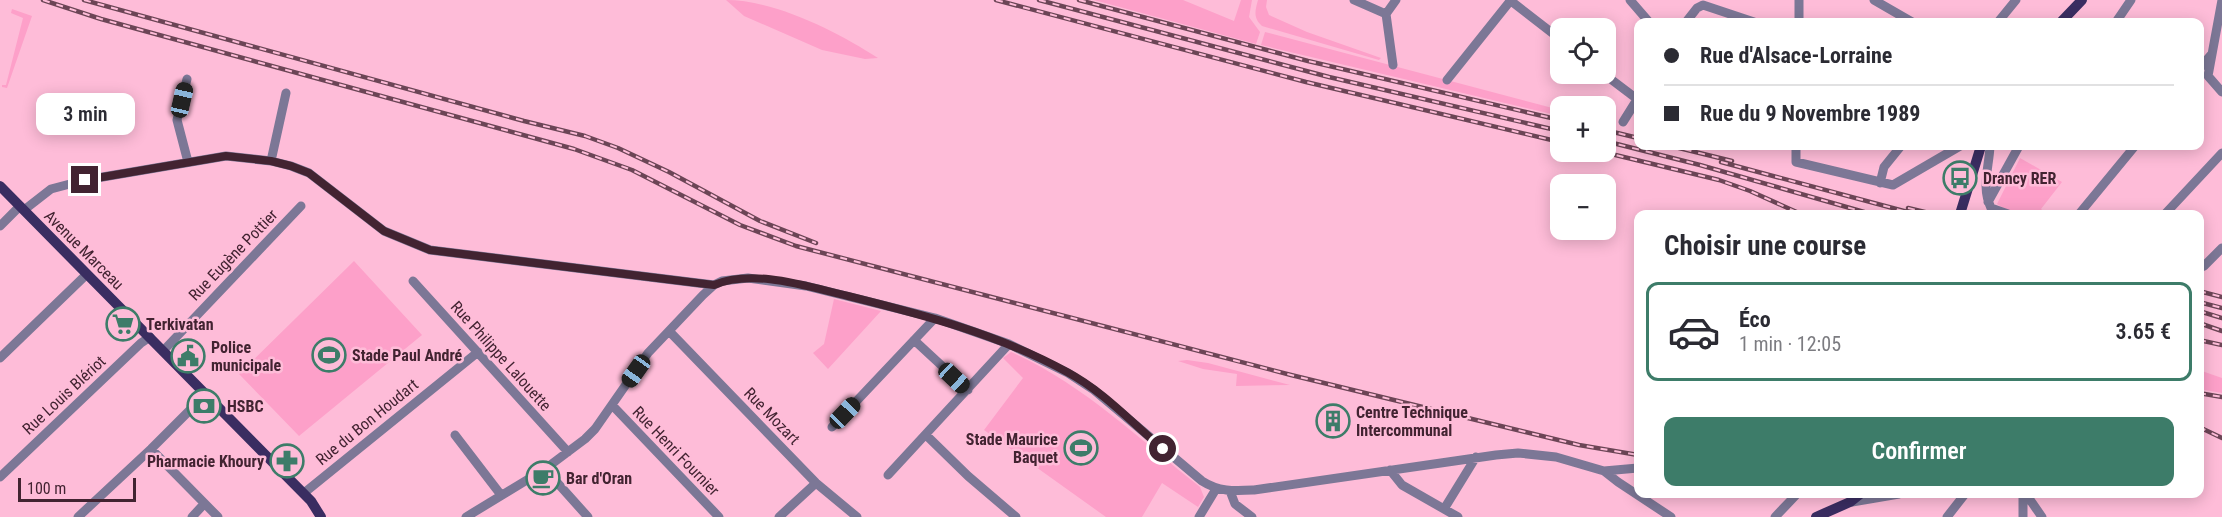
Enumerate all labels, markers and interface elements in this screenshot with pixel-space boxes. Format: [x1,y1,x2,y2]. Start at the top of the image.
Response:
map controls [1550,18,1616,240]
button: locate [1550,18,1616,84]
text: Rue d'Alsace-Lorraine [1700,43,1892,68]
car [169,80,195,120]
callout: 3 min [36,93,134,135]
button: + [1550,96,1616,162]
text: Rue du 9 Novembre 1989 [1700,101,1920,126]
text: 3 min [63,102,108,126]
bus stop icon: Drancy RER [1942,160,1978,196]
route end [71,166,98,193]
place label: Drancy RER [1983,169,2056,188]
button: − [1550,174,1616,240]
street label: Rue Eugène Pottier [185,205,281,305]
street label: Avenue Marceau [40,206,128,294]
text: Choisir une course [1664,230,1866,262]
street label: Rue Philippe Lalouette [447,297,555,415]
icon: car [1667,305,1721,359]
supermarket icon: Terkivatan [105,306,141,342]
text: Éco [1739,307,1771,332]
place label: Terkivatan [146,315,214,334]
text: 3.65 € [2115,319,2171,344]
text: 1 min · 12:05 [1739,332,1841,356]
sports icon: Stade Paul André [311,337,347,373]
public building icon: Police municipale [170,338,206,374]
place label: Police municipale [211,338,282,375]
place label: Stade Paul André [352,346,463,365]
car [618,351,654,391]
street label: Rue Louis Blériot [19,352,110,438]
car [935,359,973,397]
street label: Rue du Bon Houdart [312,375,422,469]
street label: Rue Mozart [740,383,804,449]
bank icon: HSBC [186,388,222,424]
car [826,394,864,432]
place label: HSBC [227,397,264,416]
street label: Rue Henri Fournier [629,402,723,500]
building icon: Centre Technique Intercommunal [1315,403,1351,439]
place label: Centre Technique Intercommunal [1356,403,1468,440]
button: Confirmer [1664,417,2174,486]
place label: Stade Maurice Baquet [966,430,1058,467]
sports icon: Stade Maurice Baquet [1063,430,1099,466]
route start [1149,435,1176,462]
pharmacy icon: Pharmacie Khoury [269,443,305,479]
place label: Pharmacie Khoury [147,452,264,471]
cafe icon: Bar d'Oran [525,460,561,496]
place label: Bar d'Oran [566,469,632,488]
scale bar [18,475,136,502]
text: 100 m [27,479,66,498]

